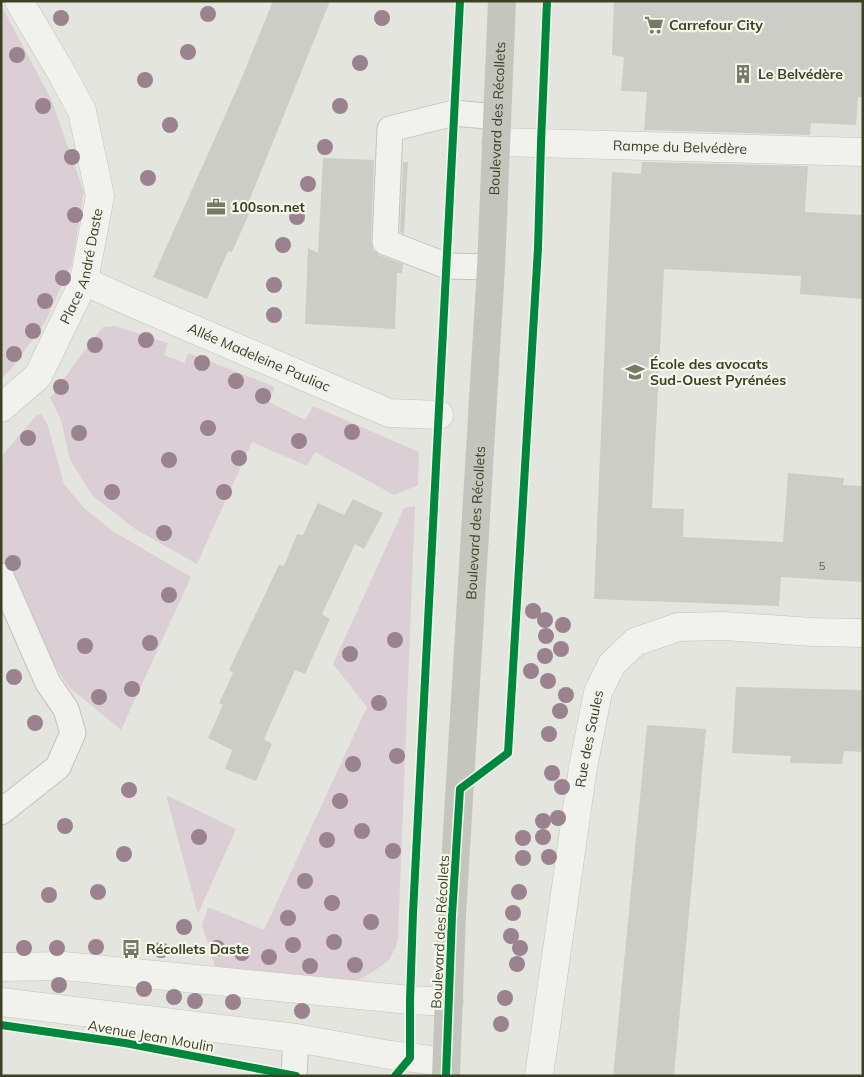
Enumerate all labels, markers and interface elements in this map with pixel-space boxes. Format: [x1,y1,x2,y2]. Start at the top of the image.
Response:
supermarket icon: Carrefour City [643,14,665,36]
place label: Carrefour City [669,16,763,34]
street label: Boulevard des Récollets [485,41,509,196]
building icon: Le Belvédère [732,63,754,85]
place label: Le Belvédère [758,65,843,83]
street label: Rampe du Belvédère [613,136,747,158]
office icon: 100son.net [205,196,227,218]
place label: 100son.net [231,198,306,216]
street label: Place André Daste [56,207,106,327]
street label: Allée Madeleine Pauliac [185,319,333,396]
place label: École des avocats Sud-Ouest Pyrénées [650,355,786,389]
school or university icon: École des avocats Sud-Ouest Pyrénées [624,361,646,383]
street label: Boulevard des Récollets [462,445,489,600]
house number: 5 [819,559,826,573]
street label: Rue des Saules [571,688,607,789]
street label: Boulevard des Récollets [427,855,453,1009]
bus stop icon: Récollets Daste [120,938,142,960]
place label: Récollets Daste [146,940,249,958]
street label: Avenue Jean Moulin [86,1016,216,1056]

